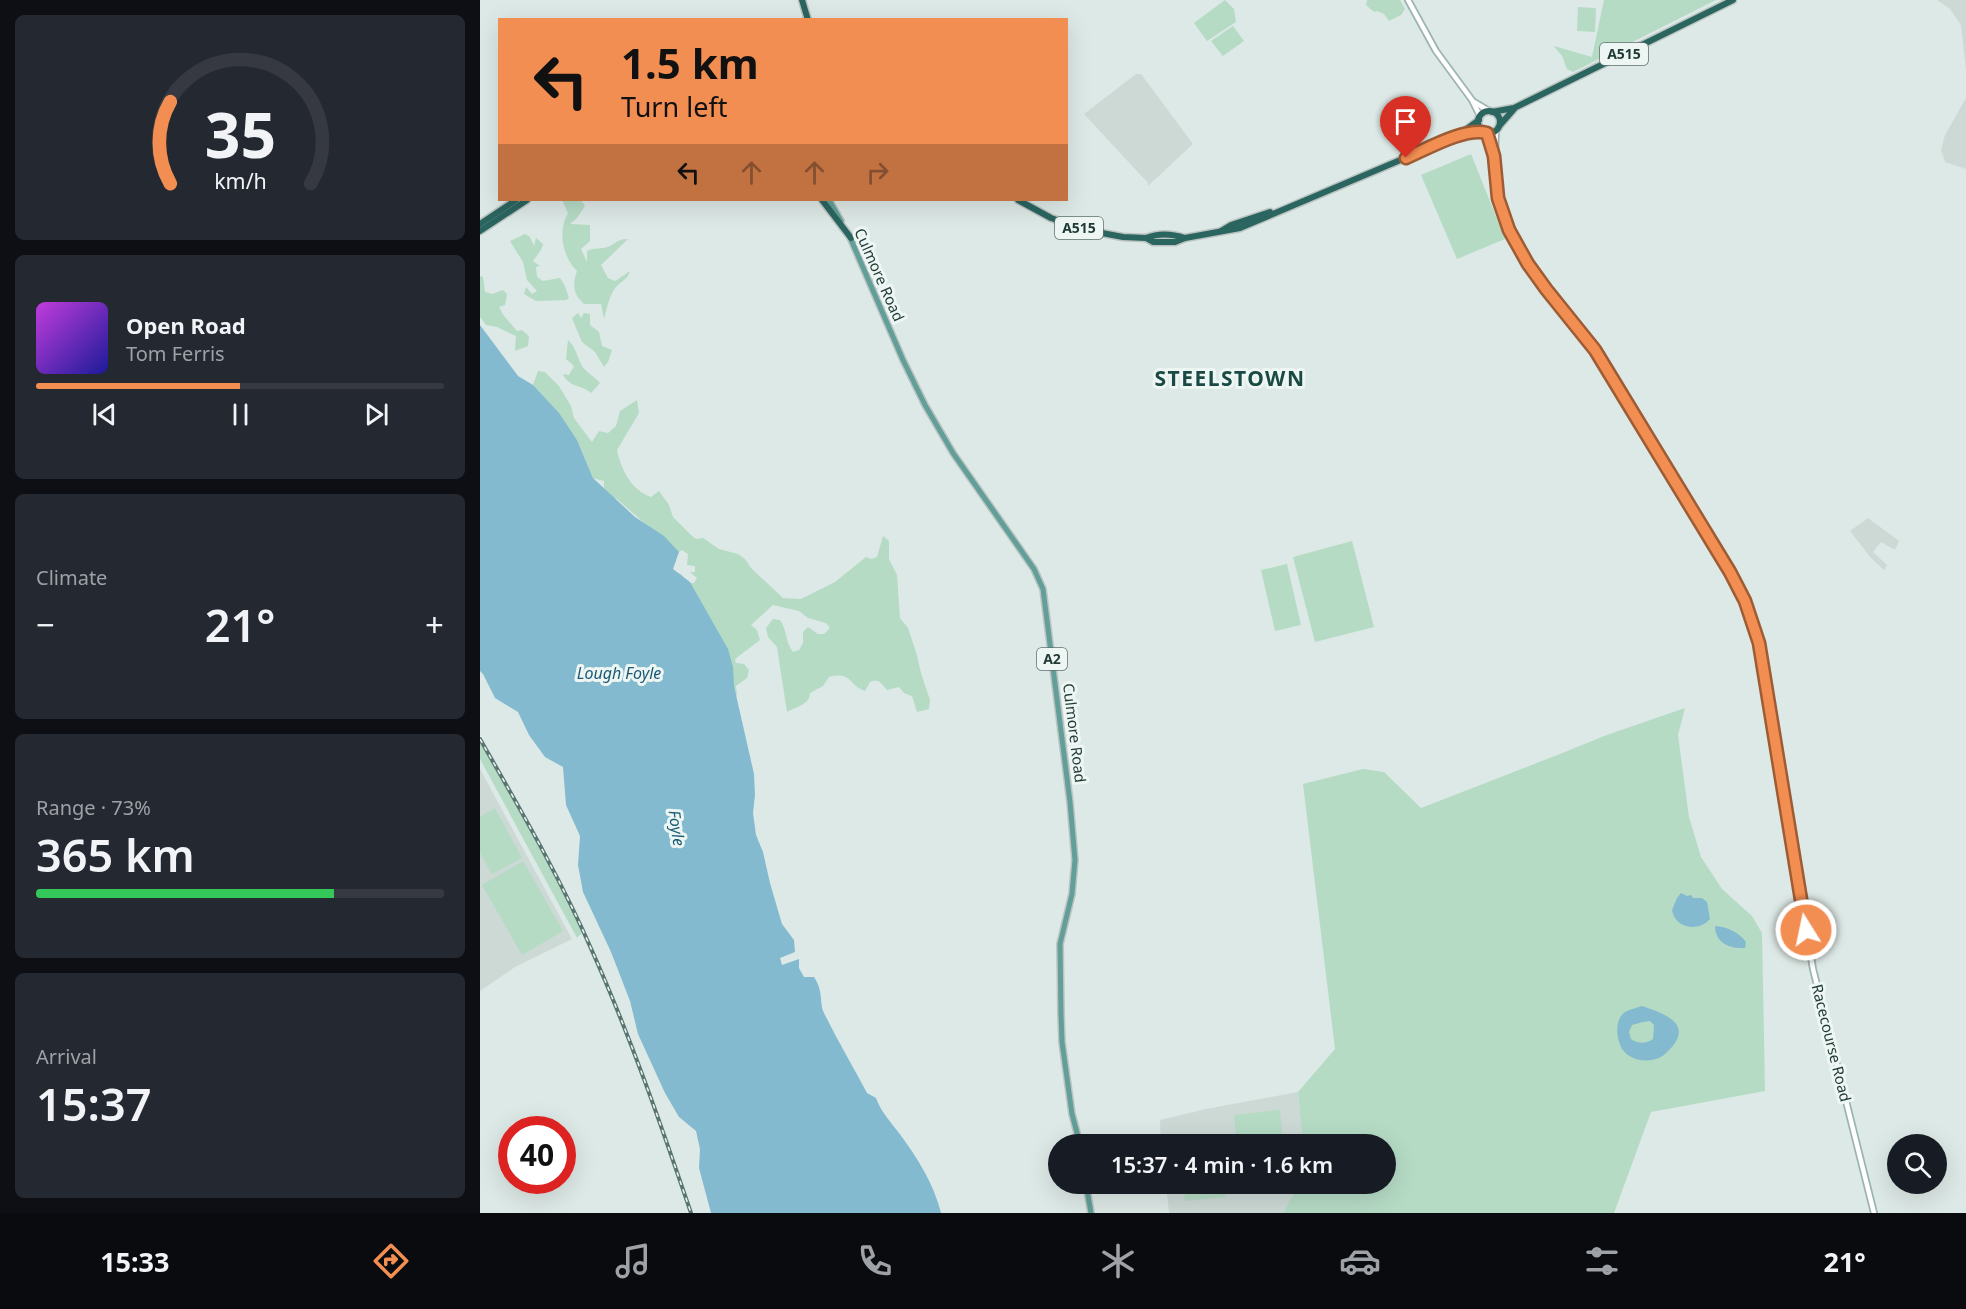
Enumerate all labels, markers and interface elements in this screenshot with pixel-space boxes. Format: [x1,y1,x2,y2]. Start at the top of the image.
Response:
text: 1.5 km [621,34,759,91]
icon: left [522,42,600,120]
road number: A515 [1600,43,1648,65]
text: Turn left [621,88,727,125]
text: 35 [204,91,276,176]
pin [1380,96,1431,158]
icon: arrive [1389,105,1422,138]
icon: left [672,156,705,189]
icon: ahead [735,156,768,189]
icon: ahead [798,156,831,189]
icon: right [861,156,894,189]
text: km/h [214,167,266,196]
road number: A515 [1055,217,1103,239]
street label: Culmore Road [850,225,909,324]
text: Open Road [126,310,246,340]
text: Tom Ferris [126,340,225,367]
district label: STEELSTOWN [1155,364,1306,392]
icon: previous [88,398,121,431]
icon: pause [224,398,257,431]
icon: next [360,398,393,431]
text: Climate [36,564,107,591]
text: 21° [205,594,275,655]
text: − [36,602,55,647]
text: + [425,602,444,647]
road number: A2 [1037,648,1067,670]
water label: Lough Foyle [577,662,661,684]
street label: Culmore Road [1059,682,1091,784]
text: Range · 73% [36,794,151,821]
water label: Foyle [664,809,690,847]
text: 365 km [36,824,195,885]
position arrow [1774,898,1838,962]
street label: Racecourse Road [1808,982,1856,1104]
text: Arrival [36,1043,97,1070]
text: 15:37 [36,1073,151,1134]
speed limit sign: 40 [498,1116,576,1194]
map controls [1887,1134,1947,1194]
button: search [1887,1134,1947,1194]
text: 15:37 · 4 min · 1.6 km [1111,1149,1333,1179]
icon: directions [370,1240,412,1282]
icon: music [612,1240,654,1282]
icon: phone [854,1240,896,1282]
icon: climate [1097,1240,1139,1282]
icon: car [1339,1240,1381,1282]
icon: filters [1581,1240,1623,1282]
text: 15:33 [100,1243,170,1280]
text: 21° [1823,1243,1866,1280]

